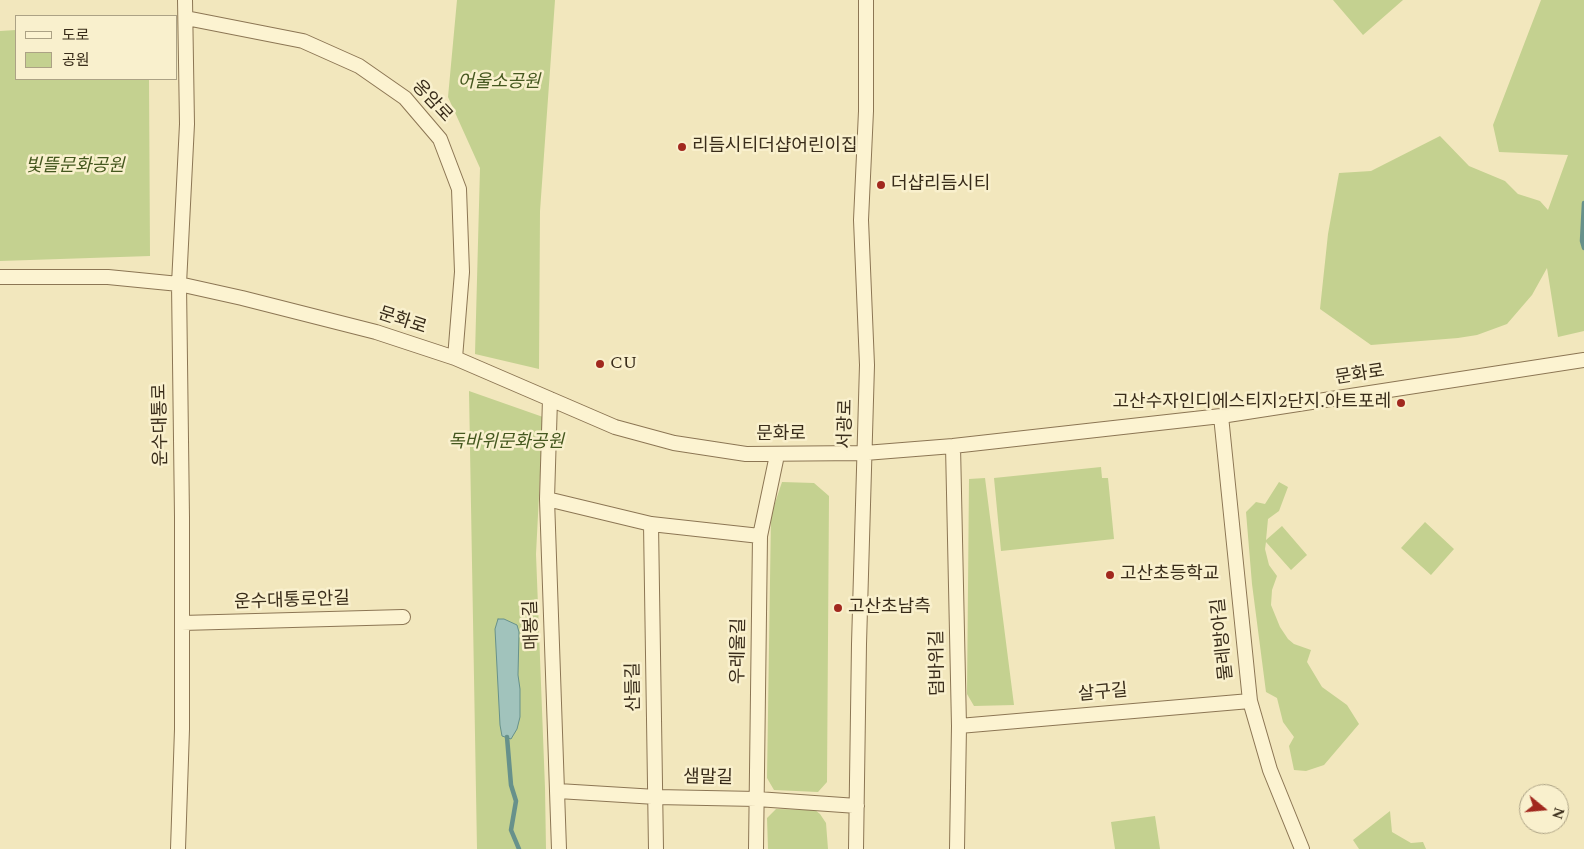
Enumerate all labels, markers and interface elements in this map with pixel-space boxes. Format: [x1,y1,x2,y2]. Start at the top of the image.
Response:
legend [15,15,178,80]
text: 도로 [62,24,90,47]
text: 공원 [62,49,90,72]
park label: 어울소공원 [458,72,540,94]
street label: 옹암로 [406,76,456,128]
place label: 리듬시티더샵어린이집 [692,136,858,158]
marker: 리듬시티더샵어린이집 [676,141,688,153]
park label: 빛뜰문화공원 [25,156,125,178]
place label: 더샵리듬시티 [891,174,990,196]
marker: 더샵리듬시티 [875,179,887,191]
street label: 문화로 [375,304,429,340]
place label: CU [610,353,637,375]
marker: CU [594,358,606,370]
street label: 문화로 [1334,361,1386,391]
street label: 운수대통로 [150,383,174,467]
place label: 고산수자인디에스티지2단지.아트포레 [1113,392,1391,414]
marker: 고산수자인디에스티지2단지.아트포레 [1395,397,1407,409]
street label: 서광로 [836,399,858,449]
street label: 문화로 [756,424,806,446]
park label: 독바위문화공원 [448,432,564,454]
place label: 고산초등학교 [1120,564,1219,586]
marker: 고산초등학교 [1104,569,1116,581]
street label: 운수대통로안길 [234,589,350,615]
place label: 고산초남측 [848,597,931,619]
street label: 물레방아길 [1209,597,1239,681]
street label: 매봉길 [521,600,545,650]
marker: 고산초남측 [832,602,844,614]
street label: 우레울길 [729,618,751,684]
street label: 덤바위길 [928,630,950,696]
street label: 산들길 [624,662,646,712]
street label: 살구길 [1077,681,1129,707]
street label: 샘말길 [683,768,733,790]
north arrow [1519,784,1569,834]
text: N [1546,805,1570,822]

